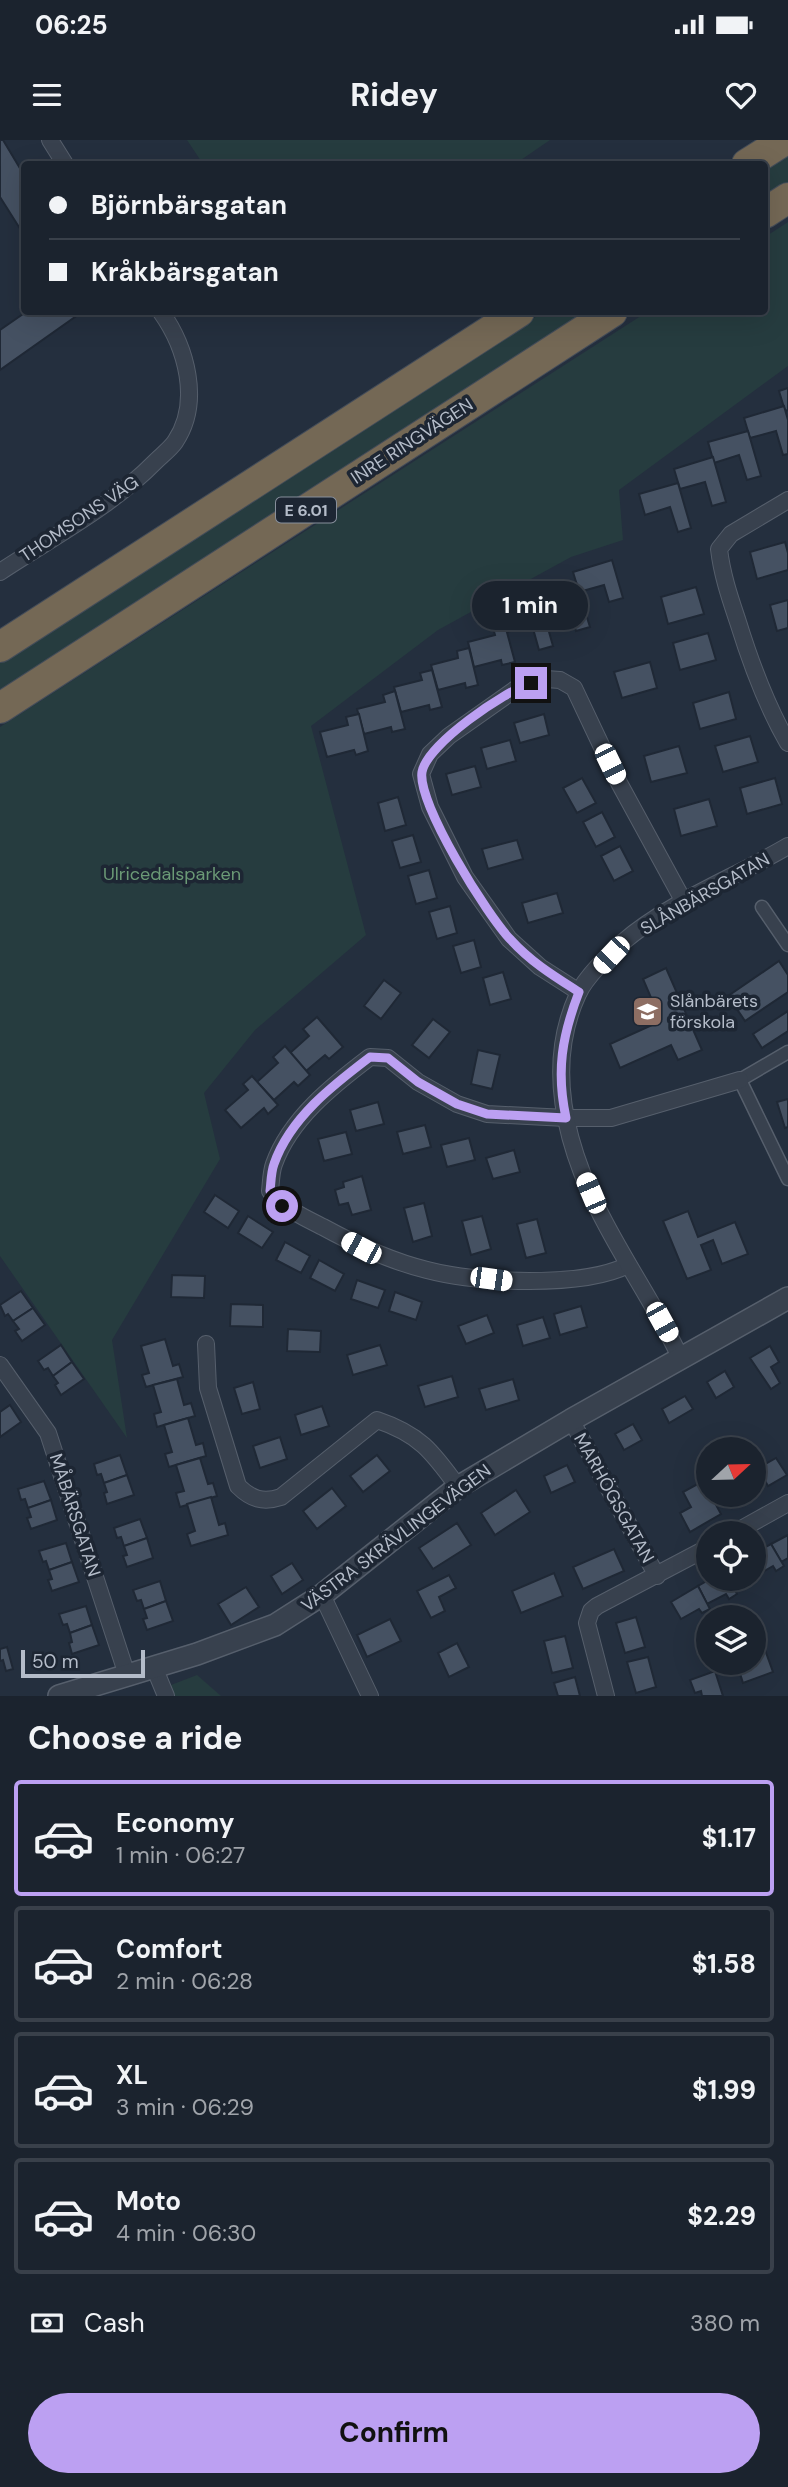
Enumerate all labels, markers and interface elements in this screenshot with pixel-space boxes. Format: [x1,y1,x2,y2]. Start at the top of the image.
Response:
text: 06:25 [35,8,108,42]
text: Ridey [350,74,438,116]
icon: menu [28,76,66,114]
icon: heart [722,76,760,114]
text: Björnbärsgatan [91,188,287,222]
text: Kråkbärsgatan [91,255,279,289]
street label: INRE RINGVÄGEN [346,393,478,489]
street label: THOMSONS VÄG [15,470,143,568]
road number: E 6.01 [276,498,336,522]
callout: 1 min [473,582,589,630]
text: 1 min [502,590,558,620]
route end [515,667,547,699]
car [592,741,629,787]
street label: SLÅNBÄRSGATAN [636,847,774,941]
park label: Ulricedalsparken [103,862,241,886]
car [589,932,634,978]
place label: Slånbärets förskola [670,989,758,1034]
school or university icon: Slånbärets förskola [630,994,664,1028]
car [574,1170,609,1216]
route start [266,1190,298,1222]
car [338,1229,385,1267]
car [469,1266,514,1292]
car [643,1299,682,1345]
street label: MARHÖGSGATAN [568,1429,660,1567]
north arrow [696,1437,766,1507]
map controls [696,1437,766,1675]
street label: MÅBÄRSGATAN [44,1450,106,1580]
street label: VÄSTRA SKRÄVLINGEVÄGEN [296,1459,496,1617]
button: locate [696,1521,766,1591]
button: layers [696,1605,766,1675]
scale bar [21,1647,145,1679]
text: 50 m [32,1649,79,1674]
text: Choose a ride [28,1717,243,1759]
text: Economy [116,1806,234,1840]
icon: car [32,1807,95,1870]
text: $1.17 [702,1821,756,1855]
text: 1 min · 06:27 [116,1840,245,1870]
text: Comfort [116,1932,222,1966]
icon: car [32,1933,95,1996]
text: $1.58 [692,1947,756,1981]
text: 2 min · 06:28 [116,1966,253,1996]
text: XL [116,2058,148,2092]
icon: car [32,2059,95,2122]
text: $1.99 [692,2073,756,2107]
text: 3 min · 06:29 [116,2092,254,2122]
text: Moto [116,2184,181,2218]
icon: car [32,2185,95,2248]
text: $2.29 [687,2199,756,2233]
text: 4 min · 06:30 [116,2218,256,2248]
icon: cash [28,2304,66,2342]
text: Cash [84,2306,145,2340]
text: 380 m [690,2308,760,2338]
button: Confirm [28,2393,760,2473]

